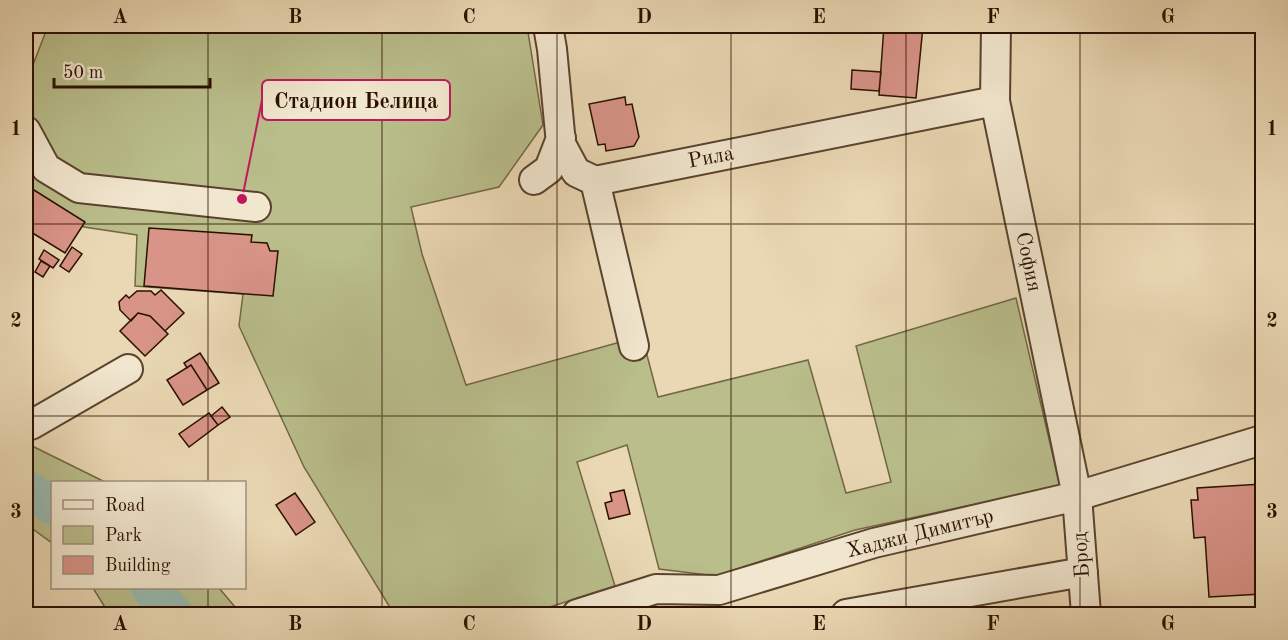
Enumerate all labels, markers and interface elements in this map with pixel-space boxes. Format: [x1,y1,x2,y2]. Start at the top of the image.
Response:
text: A [112,8,128,28]
text: B [288,8,302,28]
text: C [462,8,476,28]
text: D [636,8,652,28]
text: E [812,8,826,28]
text: F [986,8,1000,28]
text: G [1161,8,1175,28]
scale bar [54,51,210,89]
text: 50 m [63,64,103,82]
callout: Стадион Белица [262,80,450,120]
text: Стадион Белица [274,91,438,113]
text: 1 [10,120,22,140]
text: 1 [1266,120,1278,140]
street label: Рила [686,143,736,173]
street label: София [1011,230,1045,294]
text: 2 [10,312,22,332]
text: 2 [1266,312,1278,332]
legend [51,481,246,589]
text: Road [105,497,145,515]
text: 3 [10,503,22,523]
text: 3 [1266,503,1278,523]
street label: Хаджи Димитър [844,506,996,562]
text: Park [105,527,142,545]
street label: Брод [1070,531,1094,579]
text: Building [105,557,171,575]
text: A [112,615,128,635]
text: B [288,615,302,635]
text: C [462,615,476,635]
text: D [636,615,652,635]
text: E [812,615,826,635]
text: F [986,615,1000,635]
text: G [1161,615,1175,635]

